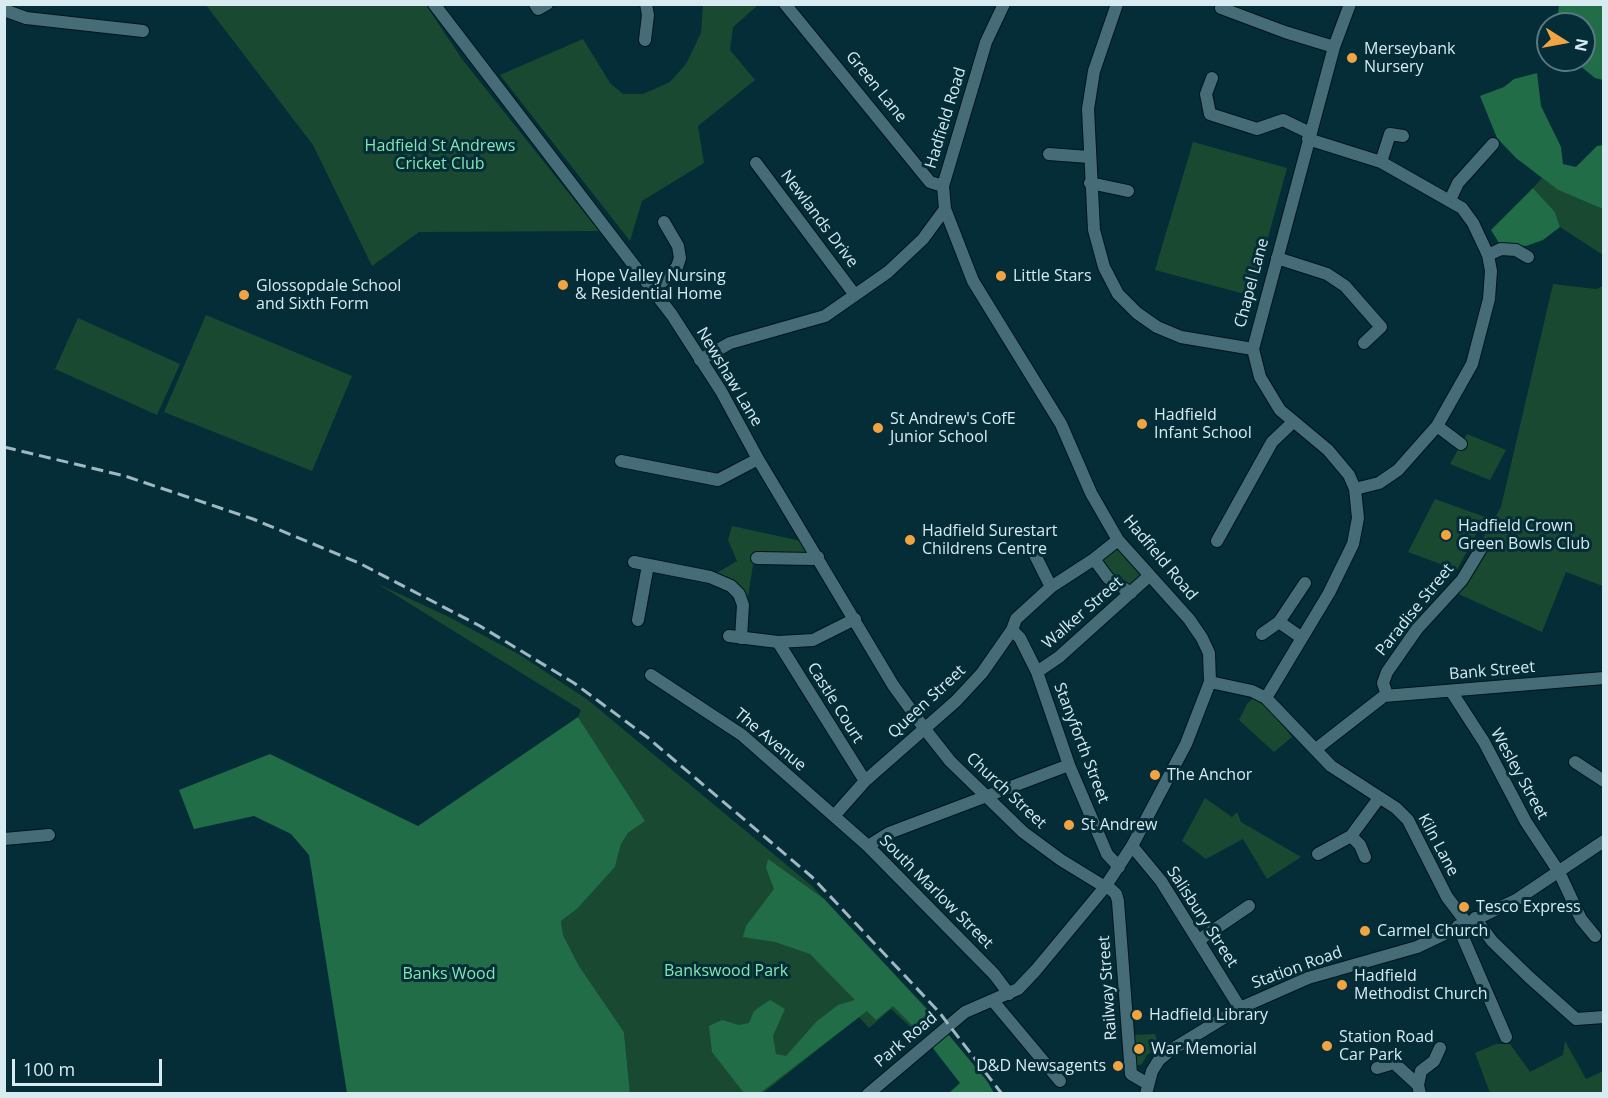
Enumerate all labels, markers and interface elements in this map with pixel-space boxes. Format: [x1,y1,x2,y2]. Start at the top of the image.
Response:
north arrow [1536,12,1596,72]
text: N [1570,37,1594,54]
place label: Merseybank Nursery [1364,39,1455,77]
street label: Green Lane [841,47,911,127]
marker: Merseybank Nursery [1345,51,1359,65]
street label: Hadfield Road [921,65,971,171]
park label: Hadfield St Andrews Cricket Club [365,136,515,174]
street label: Newlands Drive [776,167,862,271]
street label: Chapel Lane [1231,236,1273,330]
place label: Hope Valley Nursing & Residential Home [575,266,726,304]
place label: Little Stars [1013,266,1092,286]
marker: Little Stars [994,269,1008,283]
place label: Glossopdale School and Sixth Form [256,276,401,314]
marker: Hope Valley Nursing & Residential Home [556,278,570,292]
marker: Glossopdale School and Sixth Form [237,288,251,302]
street label: Newshaw Lane [692,324,766,430]
place label: Hadfield Infant School [1154,405,1252,443]
place label: St Andrew's CofE Junior School [890,409,1016,447]
marker: Hadfield Infant School [1135,417,1149,431]
marker: St Andrew's CofE Junior School [871,421,885,435]
street label: Hadfield Road [1119,512,1201,604]
place label: Hadfield Crown Green Bowls Club [1458,516,1590,554]
place label: Hadfield Surestart Childrens Centre [922,521,1057,559]
marker: Hadfield Crown Green Bowls Club [1439,528,1453,542]
marker: Hadfield Surestart Childrens Centre [903,533,917,547]
street label: Paradise Street [1372,560,1458,660]
street label: Walker Street [1039,573,1127,653]
street label: Bank Street [1448,658,1536,684]
street label: Castle Court [803,659,867,747]
street label: Queen Street [884,661,970,743]
street label: Stanyforth Street [1049,680,1113,806]
street label: The Avenue [730,705,810,775]
street label: Wesley Street [1486,725,1552,823]
street label: Church Street [962,749,1050,833]
place label: The Anchor [1167,765,1252,785]
marker: The Anchor [1148,768,1162,782]
street label: Kiln Lane [1414,811,1462,879]
place label: St Andrew [1081,815,1157,835]
marker: St Andrew [1062,818,1076,832]
street label: South Marlow Street [875,831,997,953]
street label: Salisbury Street [1162,863,1242,971]
place label: Tesco Express [1476,897,1581,917]
marker: Tesco Express [1457,900,1471,914]
place label: Carmel Church [1377,921,1488,941]
marker: Carmel Church [1358,924,1372,938]
street label: Railway Street [1095,935,1121,1041]
street label: Station Road [1249,943,1345,993]
park label: Bankswood Park [664,961,788,981]
park label: Banks Wood [402,964,496,984]
place label: Hadfield Methodist Church [1354,966,1488,1004]
marker: Hadfield Methodist Church [1335,978,1349,992]
place label: Hadfield Library [1149,1005,1268,1025]
street label: Park Road [871,1008,941,1072]
marker: Hadfield Library [1130,1008,1144,1022]
place label: Station Road Car Park [1339,1027,1434,1065]
place label: War Memorial [1151,1039,1257,1059]
marker: Station Road Car Park [1320,1039,1334,1053]
marker: War Memorial [1132,1042,1146,1056]
scale bar [15,1047,165,1085]
place label: D&D Newsagents [976,1056,1106,1076]
text: 100 m [23,1057,75,1081]
marker: D&D Newsagents [1111,1059,1125,1073]

